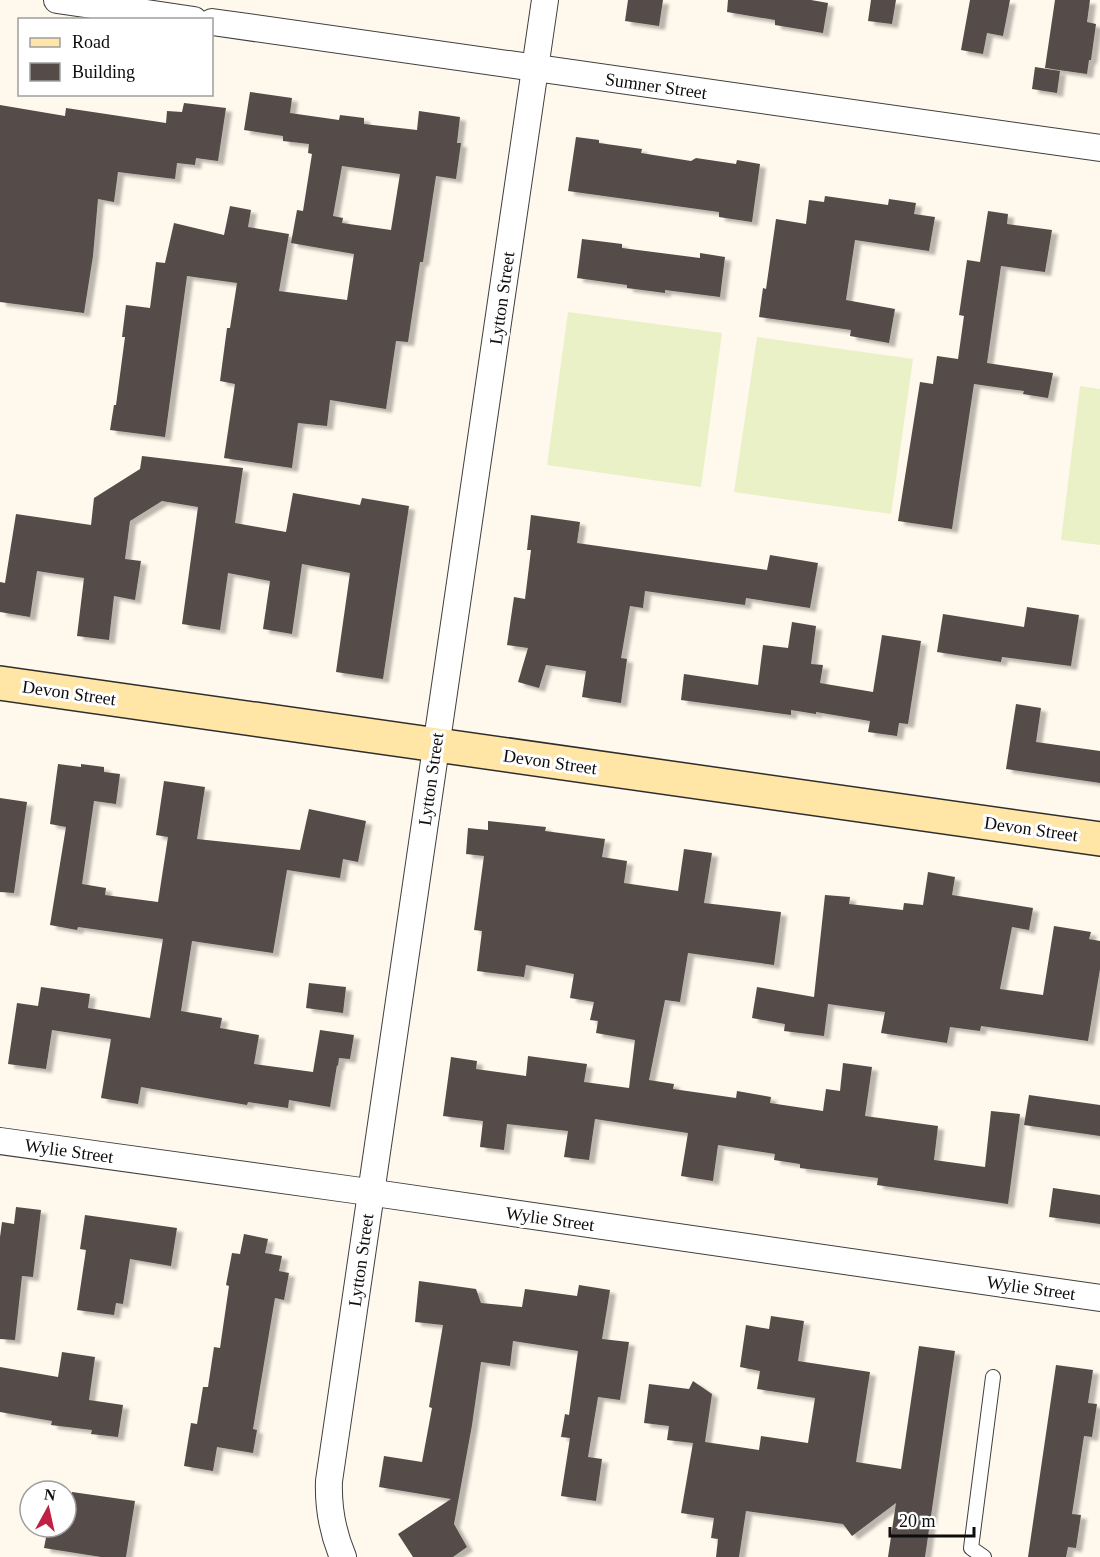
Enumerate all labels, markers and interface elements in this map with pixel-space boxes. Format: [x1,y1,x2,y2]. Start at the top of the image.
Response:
legend [18,18,213,96]
text: Road [72,32,110,52]
text: Building [72,62,135,82]
street label: Sumner Street [604,69,708,103]
street label: Lytton Street [486,250,518,346]
street label: Devon Street [21,677,117,709]
street label: Lytton Street [415,731,447,827]
street label: Devon Street [502,746,598,778]
street label: Devon Street [983,813,1079,845]
street label: Wylie Street [23,1135,115,1167]
street label: Wylie Street [504,1203,596,1235]
street label: Lytton Street [345,1212,377,1308]
street label: Wylie Street [985,1272,1077,1304]
north arrow [18,1479,78,1539]
text: N [43,1485,57,1504]
scale bar [890,1500,974,1538]
text: 20 m [899,1511,936,1531]

